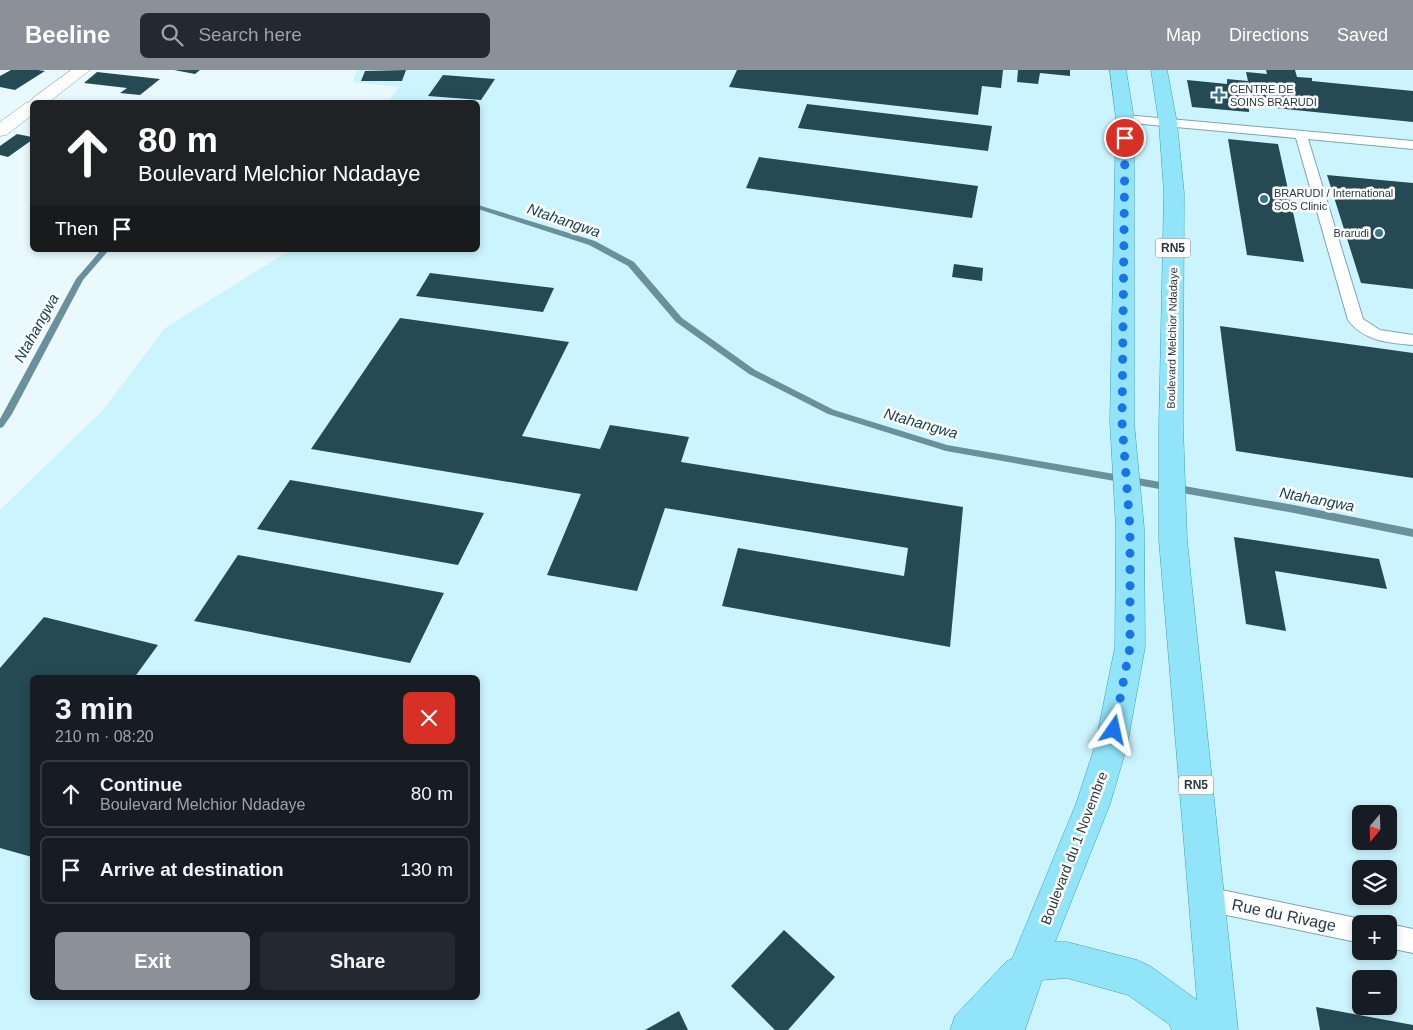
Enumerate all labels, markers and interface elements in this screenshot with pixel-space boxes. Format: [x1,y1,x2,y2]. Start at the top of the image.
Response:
search box [140,13,490,58]
text: Beeline [25,21,110,48]
icon: search [158,21,186,49]
text: Search here [198,24,302,45]
text: Map [1166,25,1201,45]
text: Directions [1229,25,1309,45]
text: Saved [1337,25,1388,45]
place label: CENTRE DE SOINS BRARUDI [1230,83,1317,108]
marker: CENTRE DE SOINS BRARUDI [1212,88,1226,102]
pin [1104,117,1146,159]
icon: ahead [55,120,120,185]
text: 80 m [138,120,218,159]
icon: arrive [1111,124,1139,152]
text: Boulevard Melchior Ndadaye [138,161,421,186]
place label: BRARUDI / International SOS Clinic [1274,187,1393,212]
marker: BRARUDI / International SOS Clinic [1258,193,1270,205]
water label: Ntahangwa [525,200,603,240]
icon: arrive [108,215,136,243]
text: Then [55,218,98,239]
place label: Brarudi [1334,227,1369,239]
marker: Brarudi [1373,227,1385,239]
road number: RN5 [1156,238,1190,258]
street label: Boulevard Melchior Ndadaye [1165,267,1179,409]
water label: Ntahangwa [10,291,62,365]
water label: Ntahangwa [882,404,960,442]
water label: Ntahangwa [1278,483,1356,515]
text: 3 min [55,692,133,725]
button: close [403,692,455,744]
position arrow [1087,703,1139,755]
text: 210 m · 08:20 [55,728,154,745]
street label: Boulevard du 1 Novembre [1037,769,1111,927]
text: Continue [100,774,182,795]
road number: RN5 [1178,776,1214,794]
icon: ahead [57,780,85,808]
text: 80 m [411,783,453,804]
text: Boulevard Melchior Ndadaye [100,796,305,813]
north arrow [1352,805,1398,850]
map controls [1352,805,1397,1015]
icon: arrive [57,856,85,884]
text: Arrive at destination [100,859,284,880]
text: 130 m [400,859,453,880]
button: layers [1352,860,1397,905]
street label: Rue du Rivage [1230,896,1338,934]
button: + [1352,915,1397,960]
button: Exit [55,932,250,990]
button: Share [260,932,455,990]
button: − [1352,970,1397,1015]

